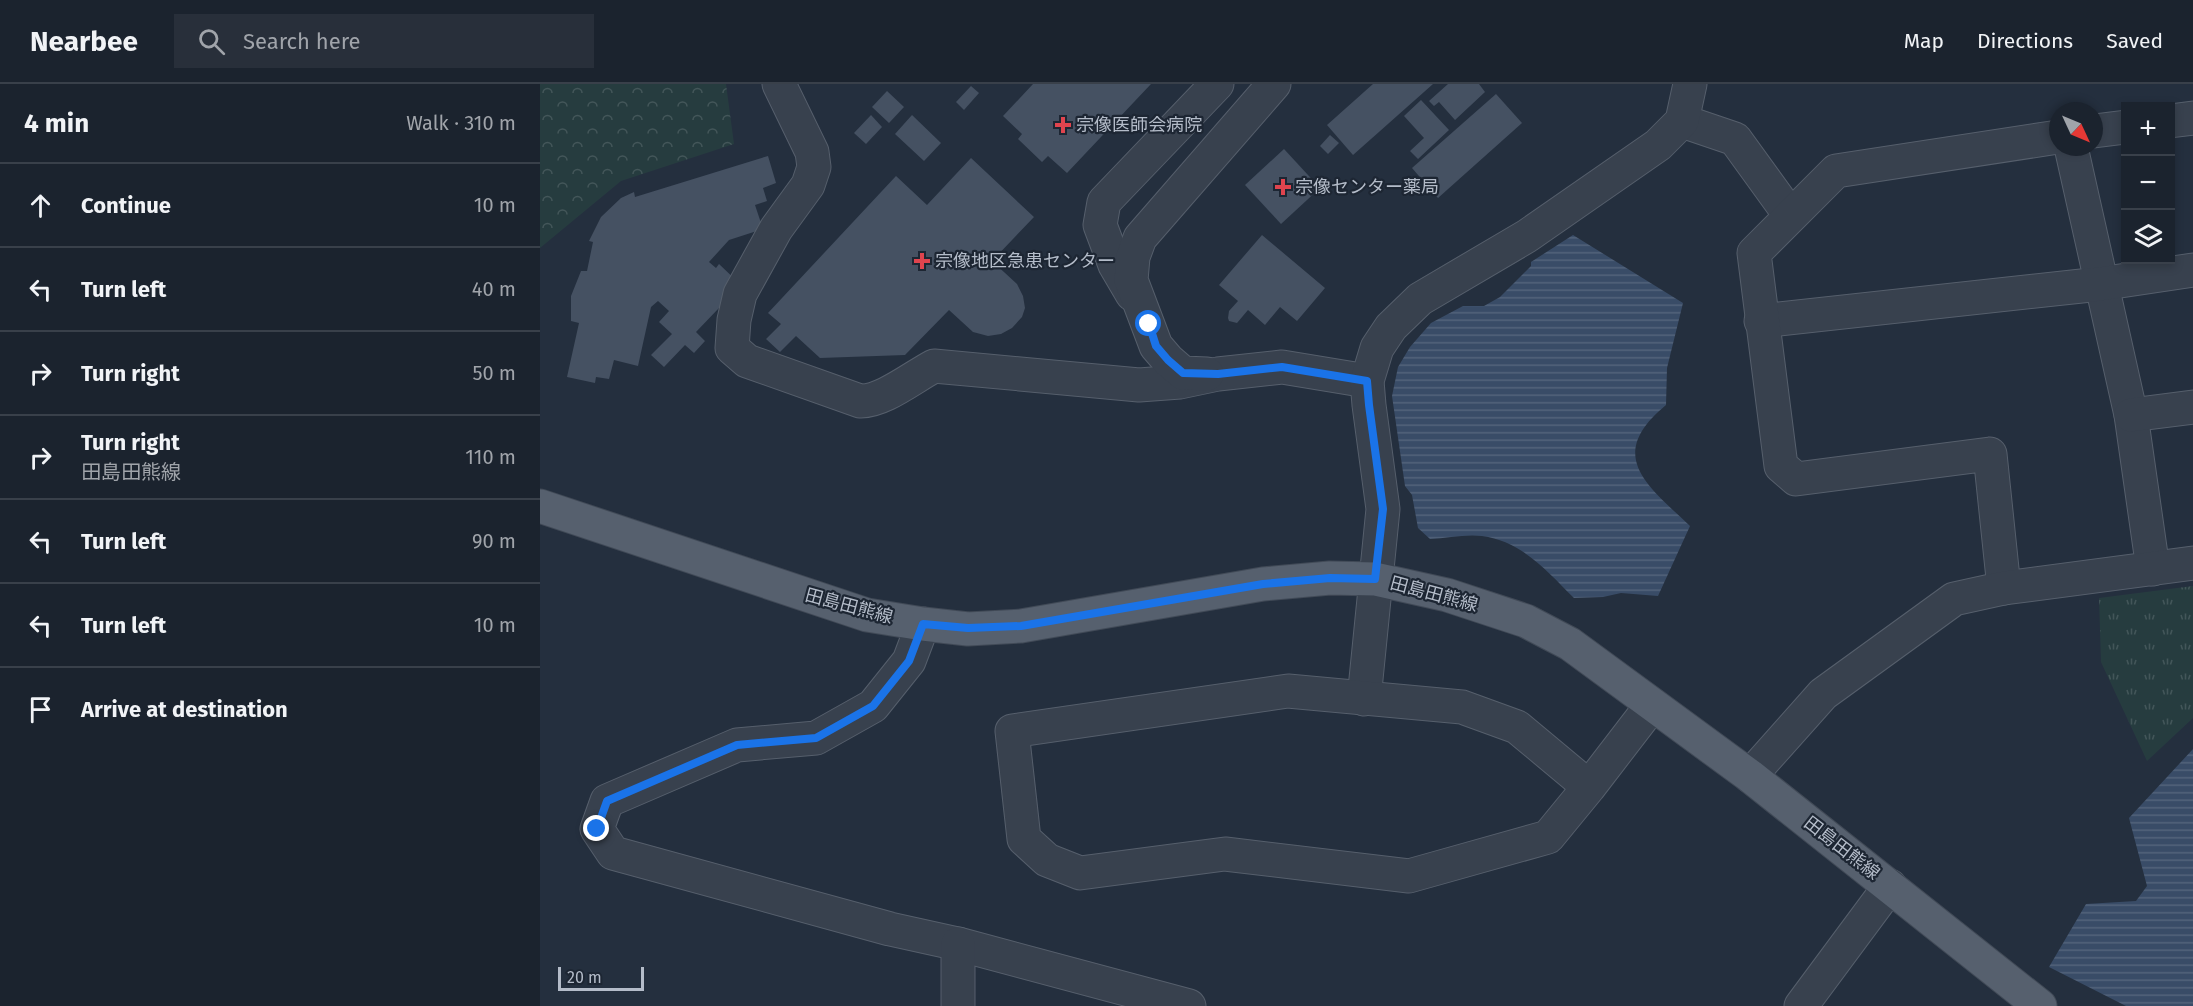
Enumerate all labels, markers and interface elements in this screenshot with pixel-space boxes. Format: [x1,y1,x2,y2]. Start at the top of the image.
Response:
search box [174,14,594,68]
text: Nearbee [30,25,138,58]
icon: search [195,25,228,58]
text: Search here [243,28,360,55]
text: Map [1904,28,1944,54]
text: Directions [1977,28,2073,54]
text: Saved [2106,28,2163,54]
north arrow [2049,102,2103,156]
map controls [2121,102,2175,264]
button: + [2121,102,2175,156]
text: 4 min [24,108,89,139]
text: Walk · 310 m [406,111,516,135]
place label: 宗像医師会病院 [1076,114,1202,136]
marker: 宗像医師会病院 [1054,116,1072,134]
button: − [2121,156,2175,210]
place label: 宗像センター薬局 [1295,176,1439,198]
marker: 宗像センター薬局 [1276,180,1290,194]
icon: ahead [24,189,57,222]
text: Continue [81,192,171,219]
text: 10 m [474,193,516,217]
button: layers [2121,210,2175,264]
place label: 宗像地区急患センター [935,250,1115,272]
marker: 宗像地区急患センター [913,252,931,270]
icon: left [24,273,57,306]
text: Turn left [81,276,166,303]
text: 40 m [472,277,516,301]
route start [1135,310,1161,336]
icon: right [24,357,57,390]
text: Turn right [81,360,180,387]
text: 50 m [472,361,516,385]
text: Turn right [81,429,180,456]
icon: right [24,441,57,474]
text: 110 m [465,445,516,469]
text: 田島田熊線 [81,460,181,484]
icon: left [24,525,57,558]
text: Turn left [81,528,166,555]
text: 90 m [472,529,516,553]
street label: 田島田熊線 [1388,572,1480,616]
street label: 田島田熊線 [803,584,895,628]
icon: left [24,609,57,642]
text: Turn left [81,612,166,639]
text: 10 m [474,613,516,637]
icon: arrive [24,693,57,726]
text: Arrive at destination [81,696,288,723]
street label: 田島田熊線 [1800,812,1884,884]
route end [583,815,609,841]
scale bar [558,964,644,992]
text: 20 m [567,968,602,987]

